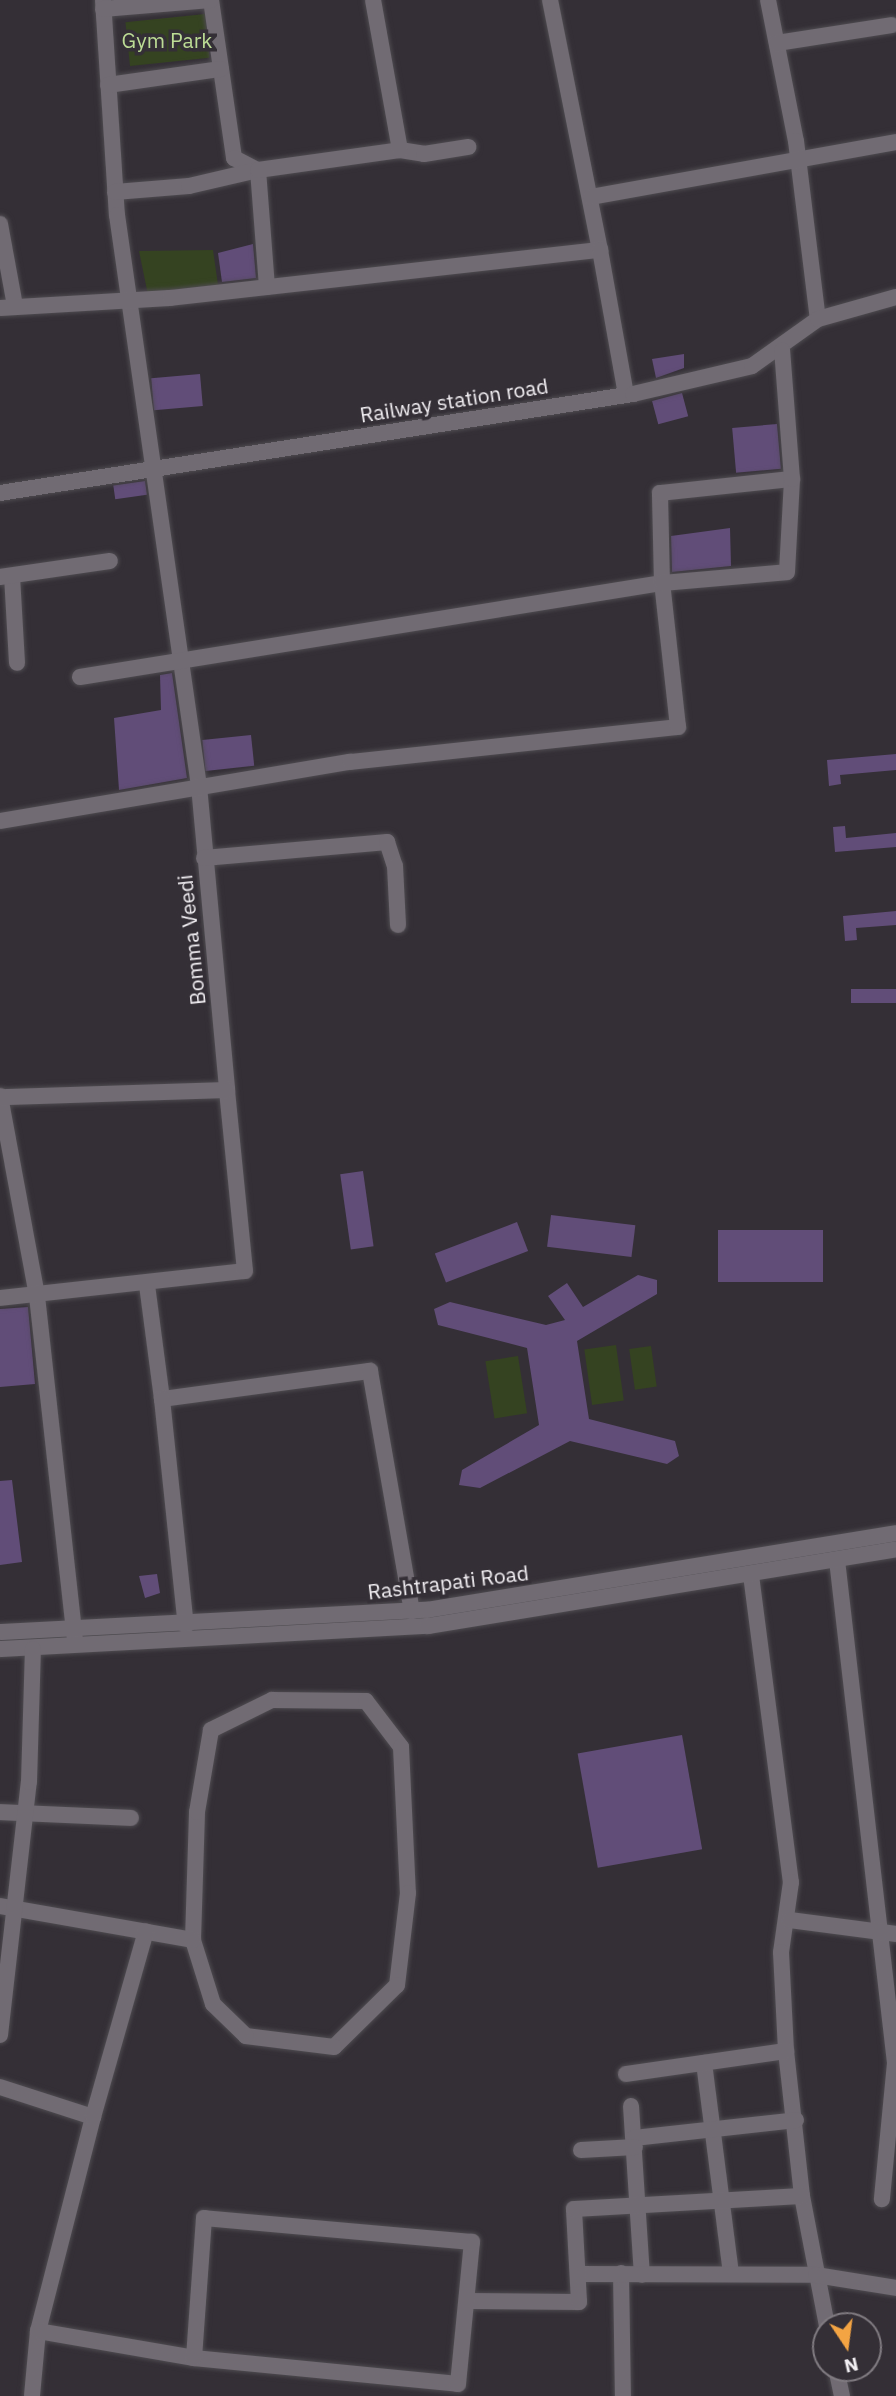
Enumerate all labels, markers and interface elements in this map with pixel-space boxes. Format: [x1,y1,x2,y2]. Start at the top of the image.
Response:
park label: Gym Park [122,27,212,53]
street label: Railway station road [358,373,550,427]
street label: Bomma Veedi [172,874,210,1006]
street label: Rashtrapati Road [366,1560,530,1604]
north arrow [812,2312,882,2382]
text: N [842,2352,861,2379]

